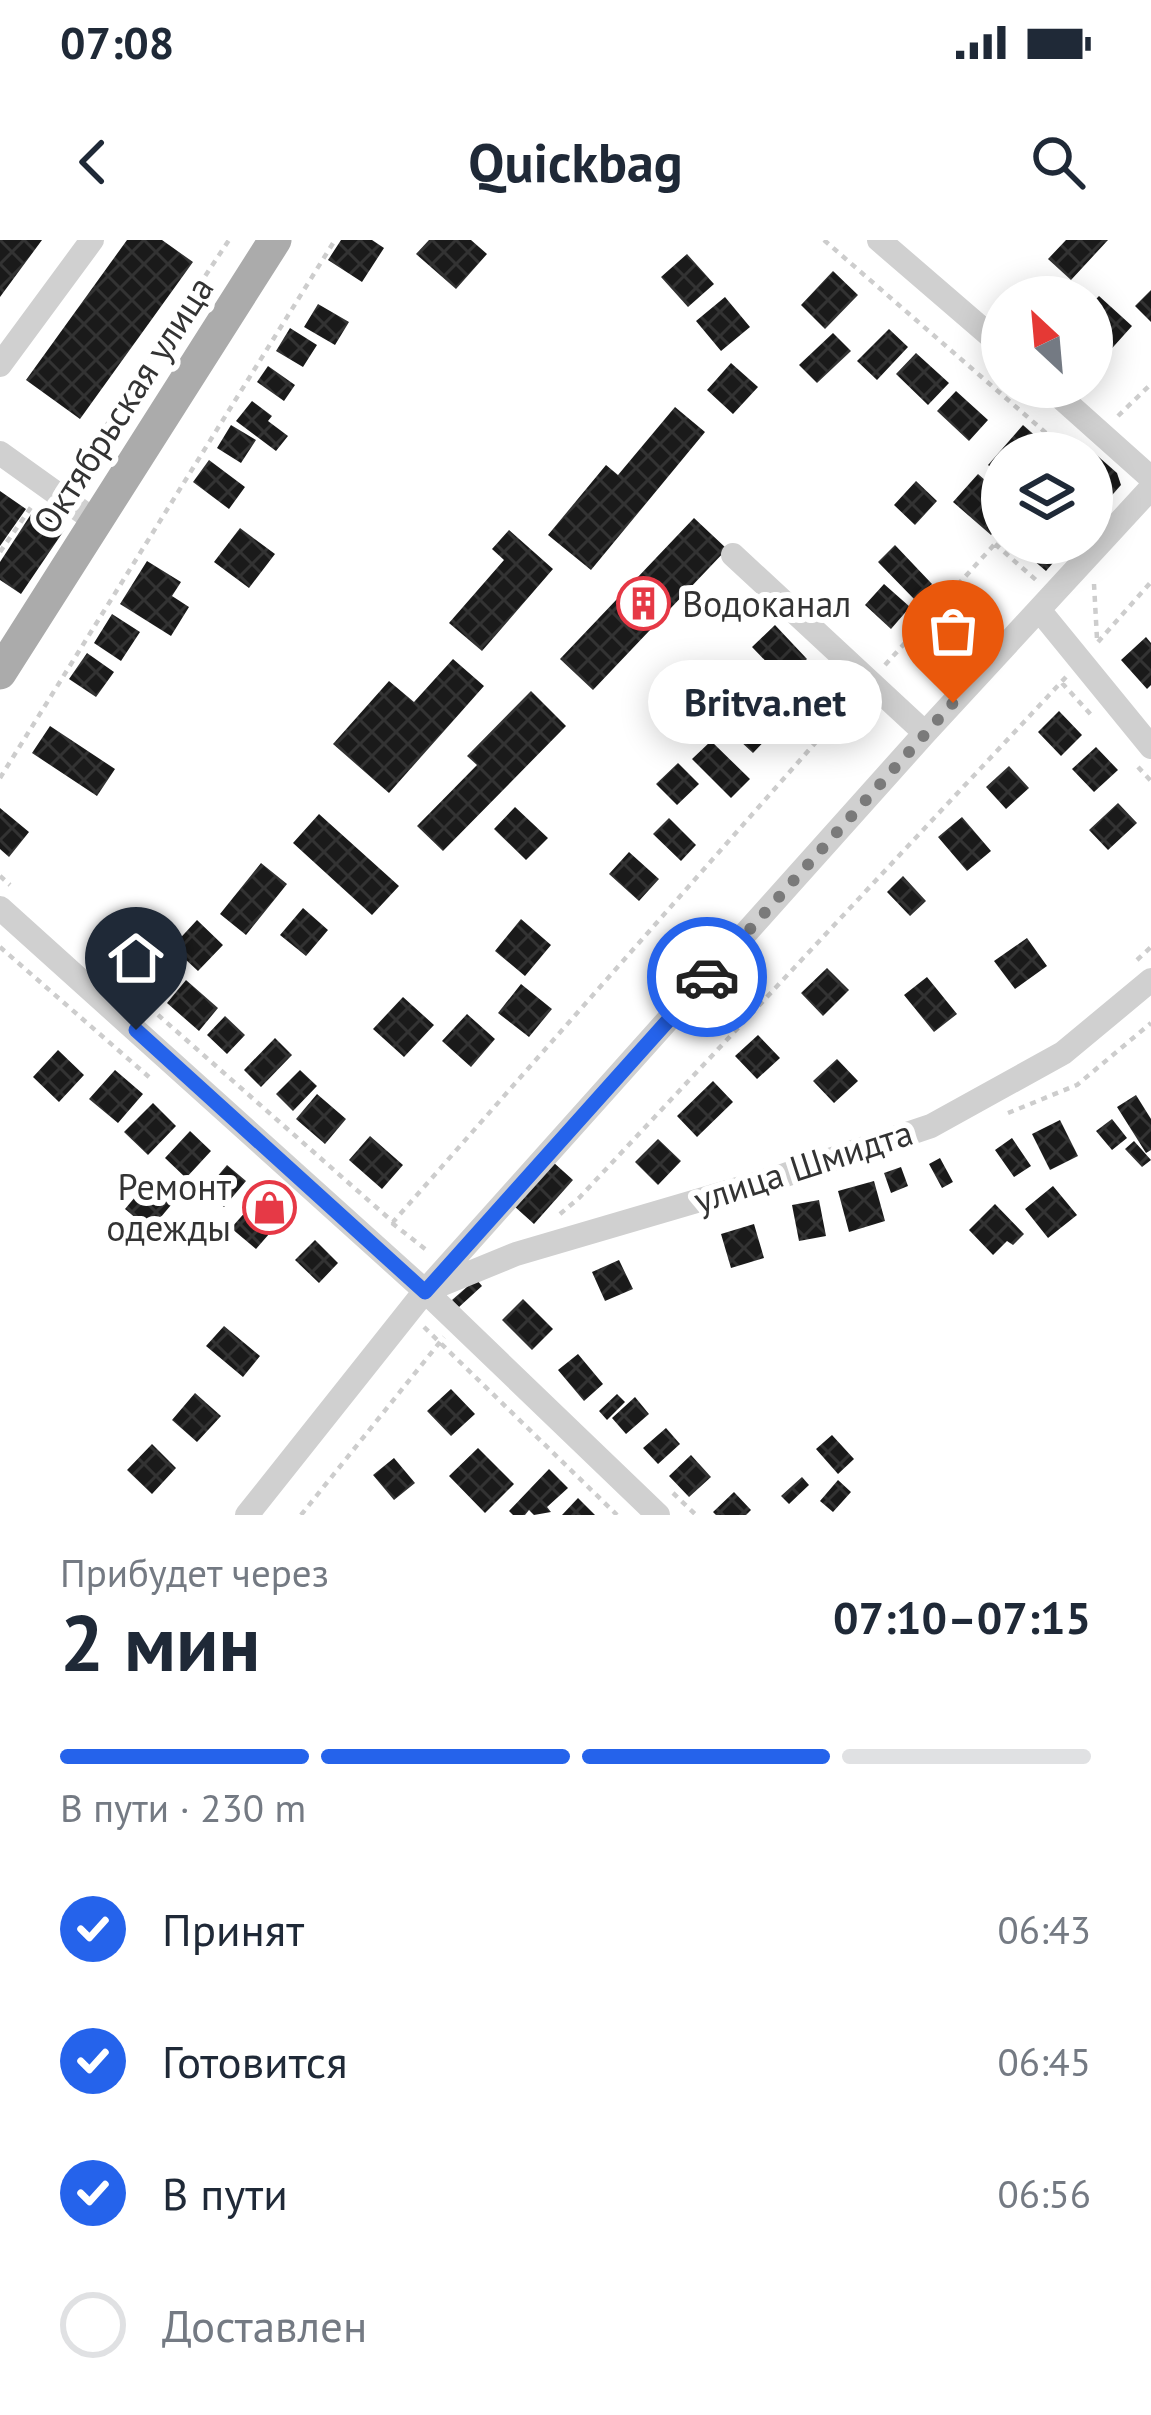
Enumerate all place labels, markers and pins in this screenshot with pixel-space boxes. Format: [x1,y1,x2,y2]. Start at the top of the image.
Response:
building icon: Водоканал [615,576,671,632]
place label: Водоканал [682,580,851,627]
pin [902,580,1004,703]
callout: Britva.net [647,661,881,745]
pin [85,907,187,1030]
place label: Ремонт одежды [106,1163,232,1251]
shop icon: Ремонт одежды [242,1180,298,1236]

